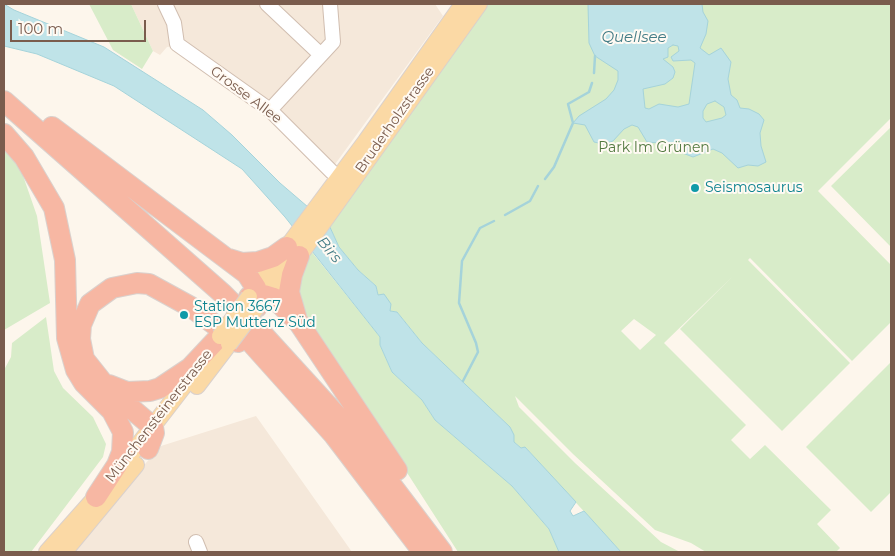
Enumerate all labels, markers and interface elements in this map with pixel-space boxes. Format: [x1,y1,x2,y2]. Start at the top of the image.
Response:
scale bar [12,10,149,42]
text: 100 m [18,19,63,38]
water label: Quellsee [601,29,667,47]
street label: Grosse Allee [207,63,285,127]
street label: Bruderholzstrasse [352,64,438,176]
park label: Park Im Grünen [598,140,710,156]
place label: Seismosaurus [705,180,803,196]
marker: Seismosaurus [689,182,701,194]
water label: Birs [313,233,345,267]
place label: Station 3667 ESP Muttenz Süd [194,299,316,332]
marker: Station 3667 ESP Muttenz Süd [178,309,190,321]
street label: Münchensteinerstrasse [102,346,216,486]

